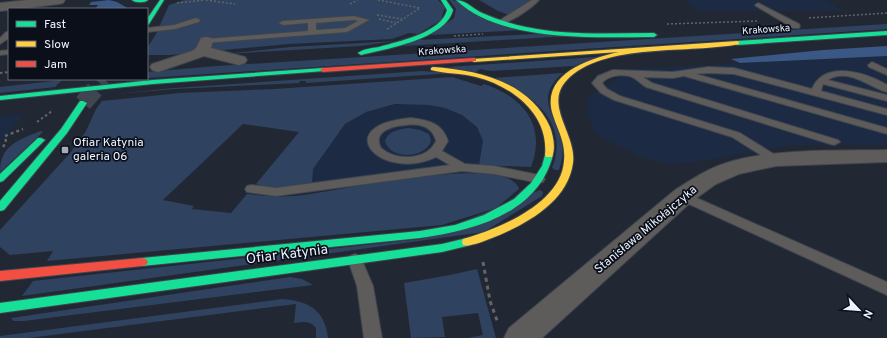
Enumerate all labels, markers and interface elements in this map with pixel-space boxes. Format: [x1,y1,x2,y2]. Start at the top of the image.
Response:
legend [8,8,148,80]
text: Fast [44,17,66,33]
street label: Krakowska [742,22,790,38]
text: Slow [44,37,70,53]
street label: Krakowska [418,43,466,59]
text: Jam [44,57,67,73]
place label: Ofiar Katynia galeria 06 [73,135,144,165]
marker: Ofiar Katynia galeria 06 [60,145,70,155]
street label: Stanisława Mikołajczyka [591,182,701,278]
street label: Ofiar Katynia [245,242,329,268]
north arrow [839,290,879,330]
text: N [859,307,875,321]

